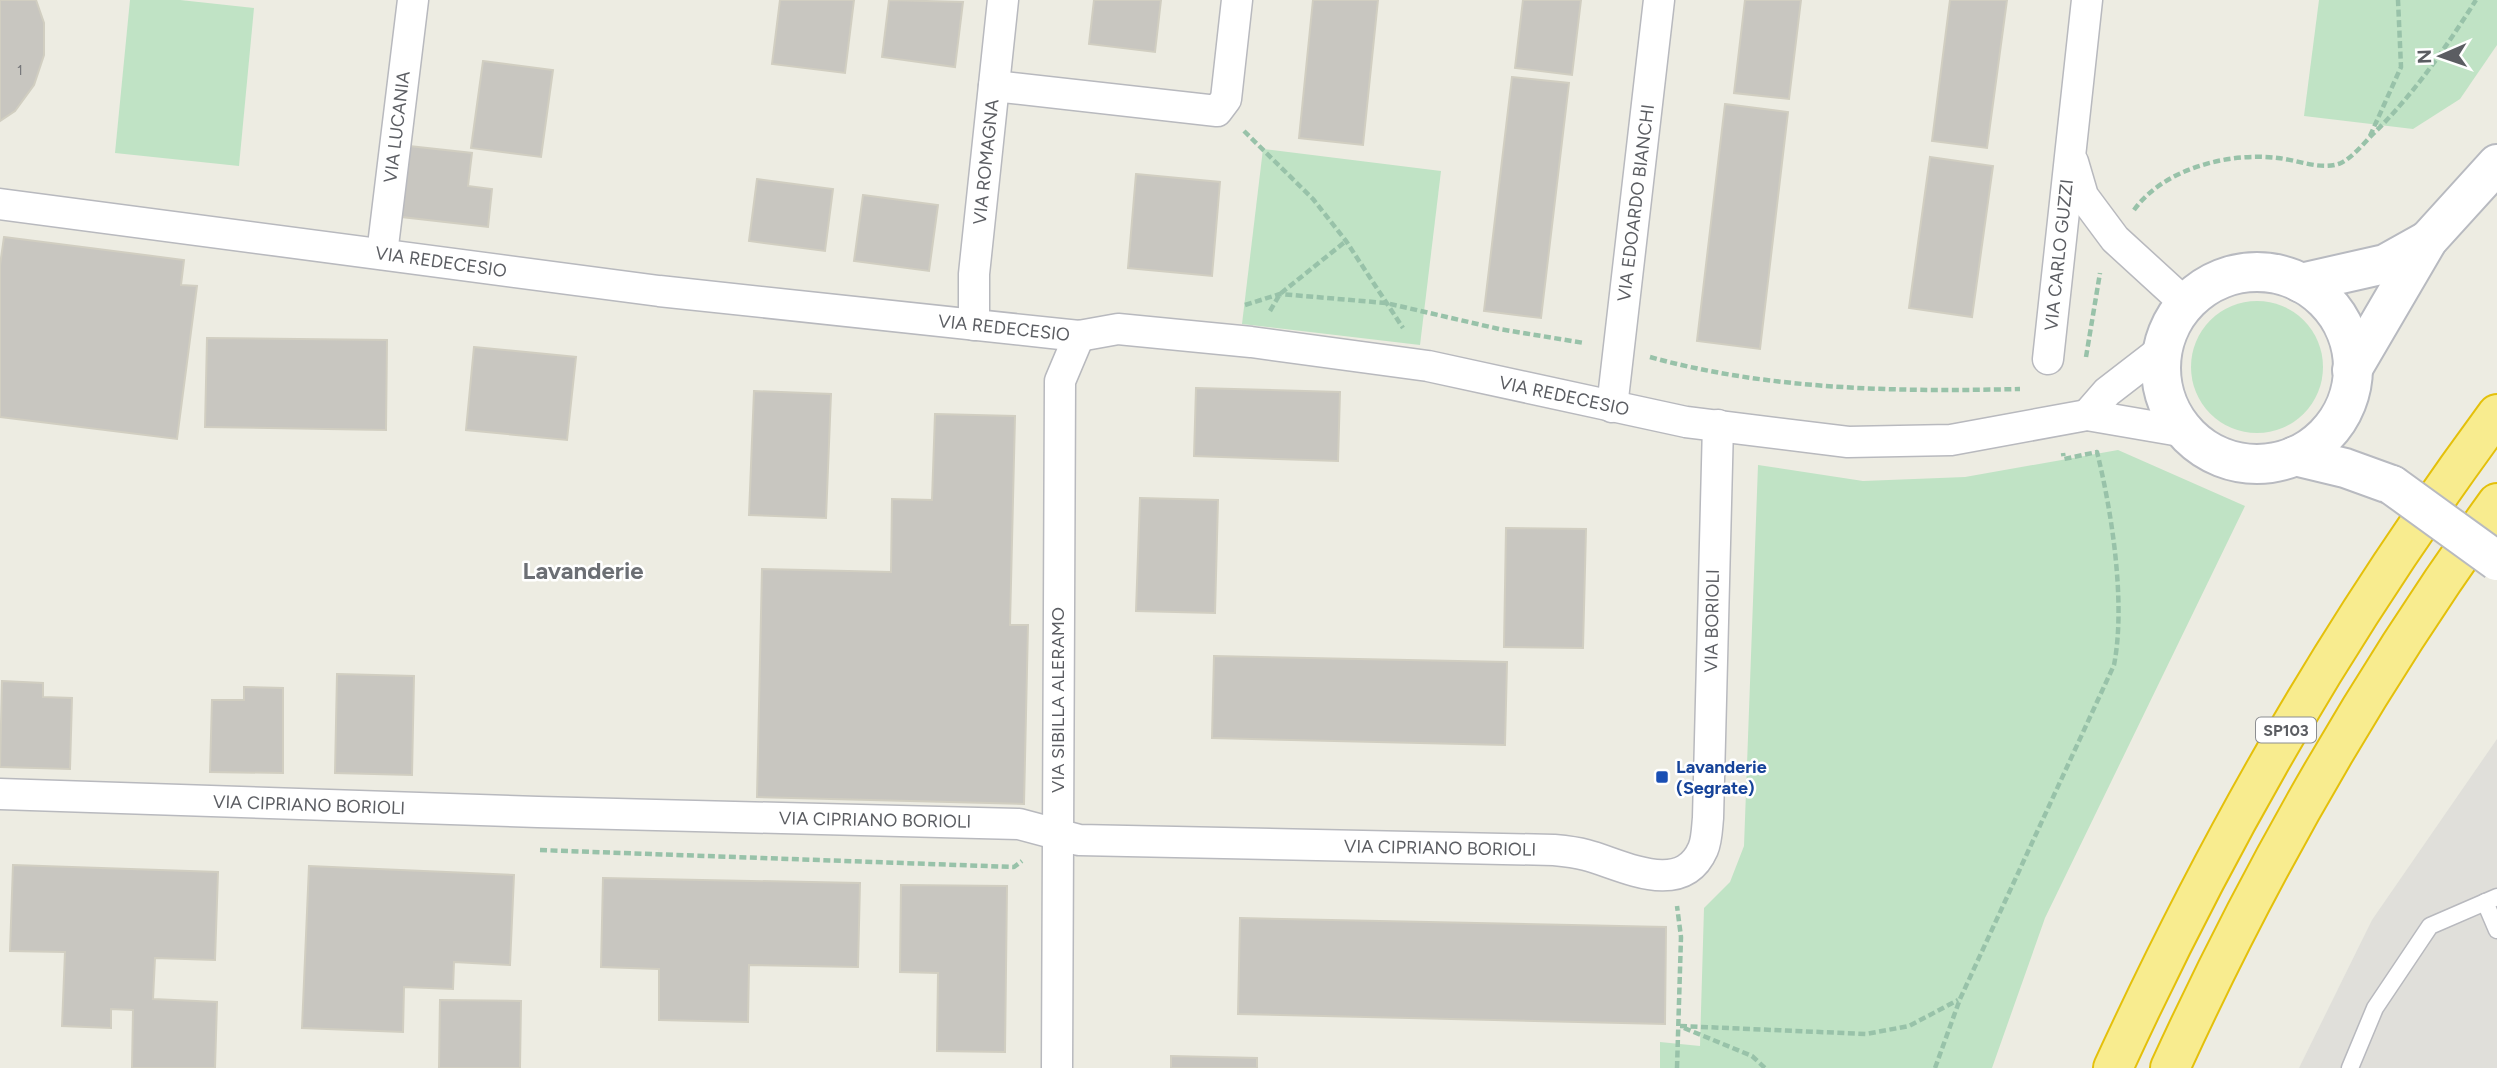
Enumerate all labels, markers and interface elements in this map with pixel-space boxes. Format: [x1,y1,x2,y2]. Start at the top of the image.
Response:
north arrow [2406,21,2476,91]
text: N [2413,49,2436,64]
house number: 1 [17,62,23,79]
street label: VIA LUCANIA [379,70,415,184]
street label: VIA ROMAGNA [968,98,1004,226]
street label: VIA EDOARDO BIANCHI [1613,103,1659,303]
street label: VIA CARLO GUZZI [2040,178,2078,332]
street label: VIA REDECESIO [374,242,508,282]
street label: VIA REDECESIO [937,310,1071,346]
street label: VIA REDECESIO [1497,371,1631,421]
district label: Lavanderie [523,556,643,585]
street label: VIA BORIOLI [1700,569,1724,673]
street label: VIA SIBILLA ALERAMO [1047,607,1069,793]
road number: SP103 [2256,718,2316,743]
place label: Lavanderie (Segrate) [1676,756,1767,799]
marker: Lavanderie (Segrate) [1654,769,1670,785]
street label: VIA CIPRIANO BORIOLI [213,791,405,819]
street label: VIA CIPRIANO BORIOLI [779,807,971,833]
street label: VIA CIPRIANO BORIOLI [1344,835,1536,861]

